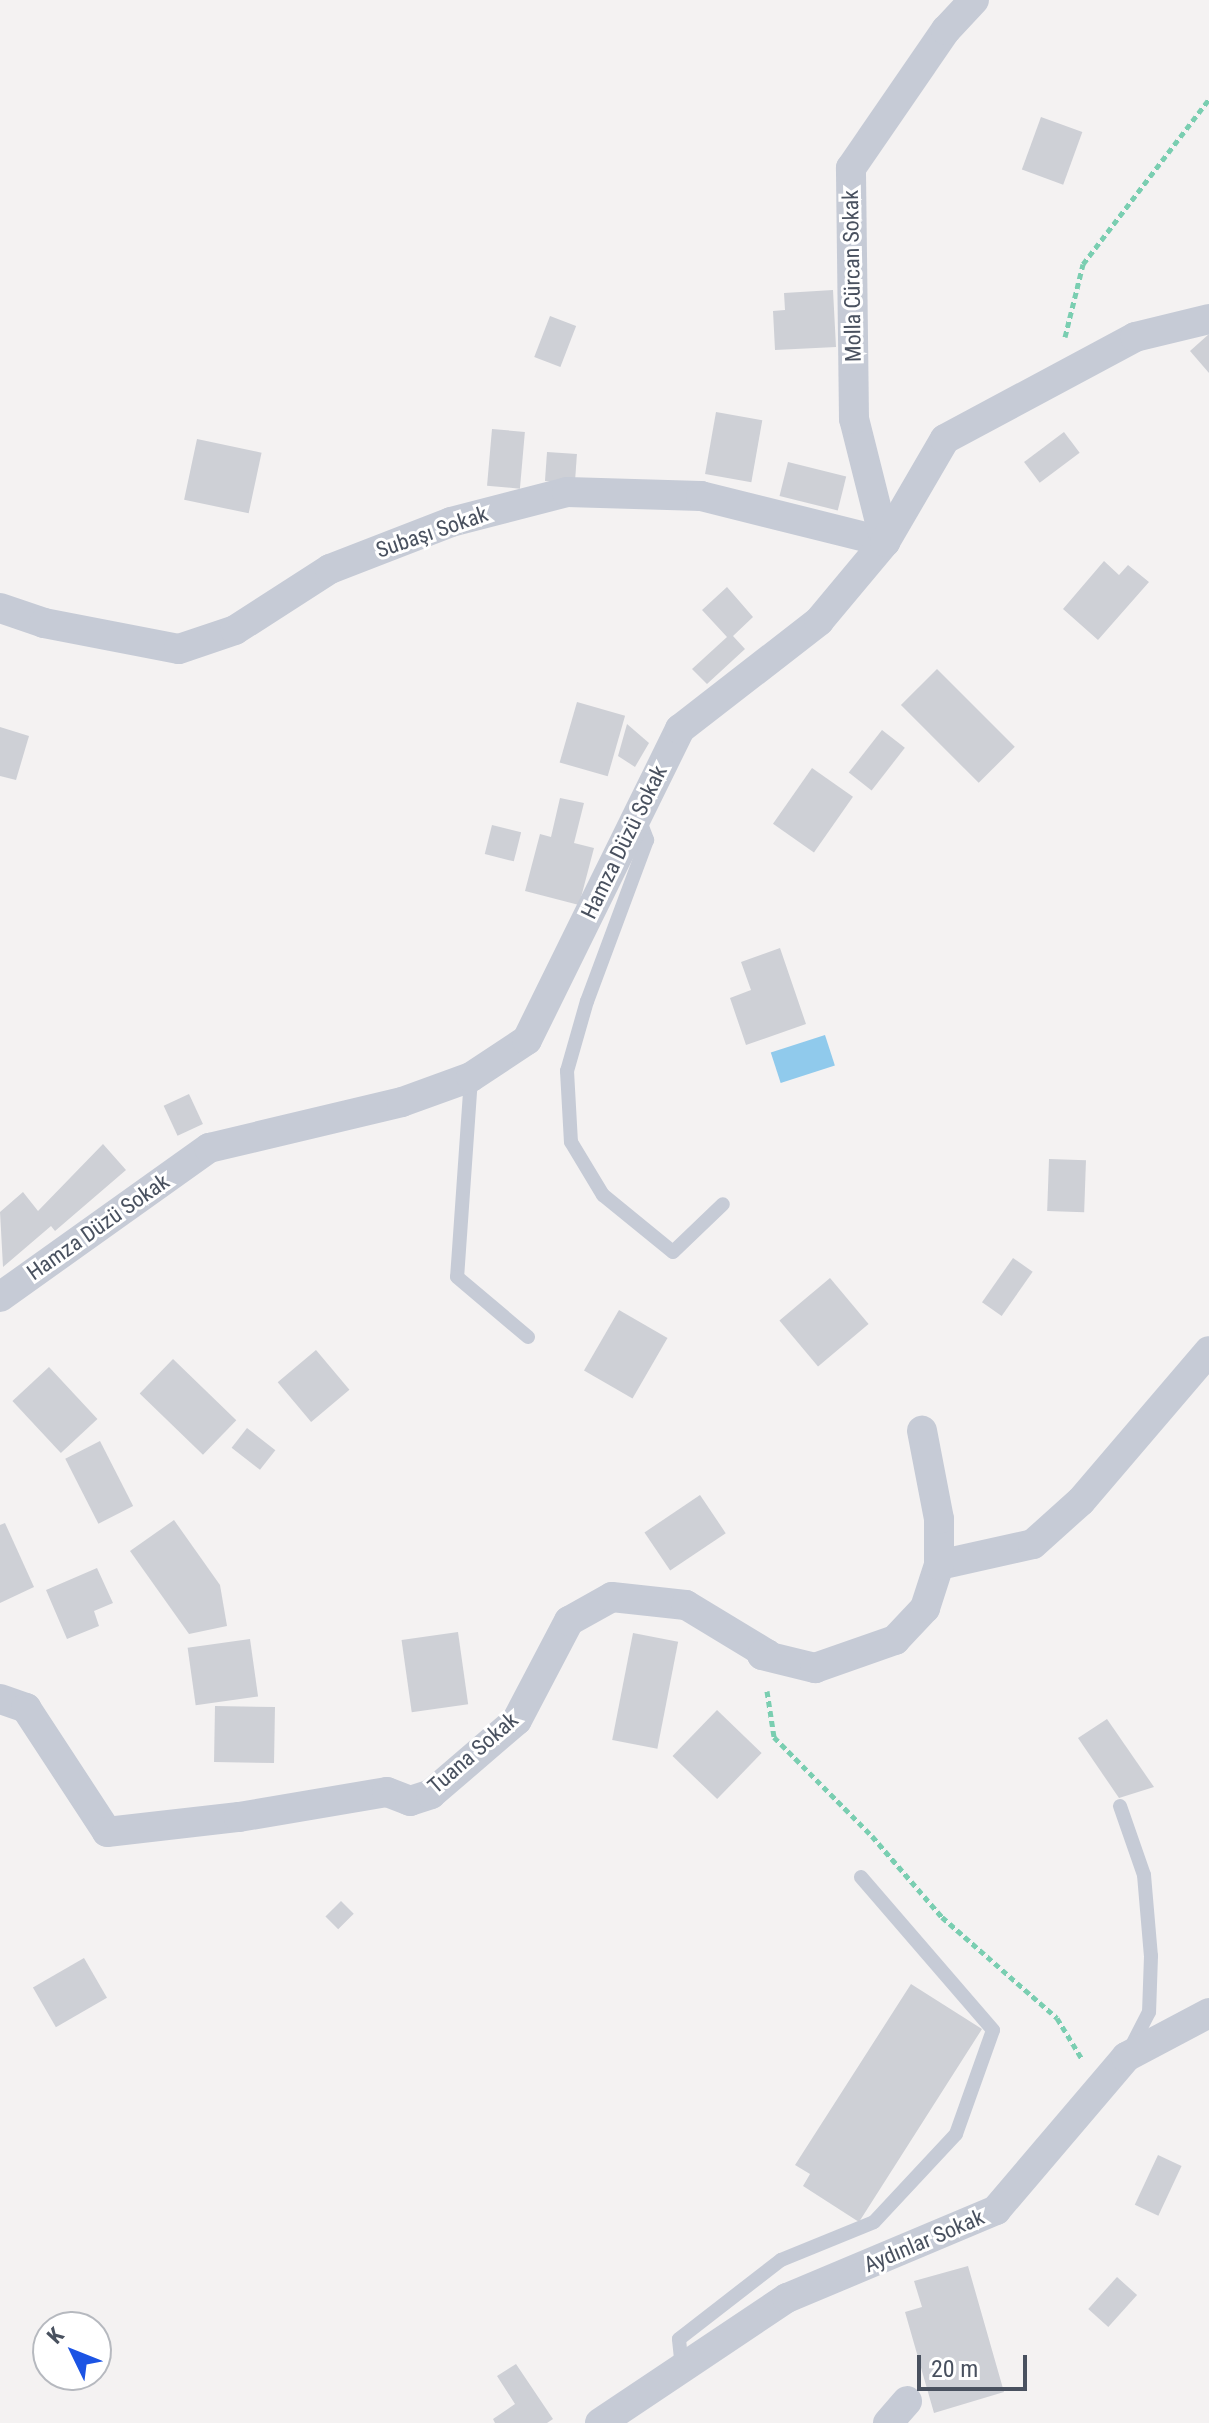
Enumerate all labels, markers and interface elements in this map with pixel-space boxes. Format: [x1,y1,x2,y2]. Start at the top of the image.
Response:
street label: Molla Cürcan Sokak [837,190,867,362]
street label: Subaşı Sokak [373,501,491,563]
street label: Hamza Düzü Sokak [575,761,673,923]
street label: Hamza Düzü Sokak [22,1168,174,1286]
street label: Tuana Sokak [423,1707,523,1799]
street label: Aydınlar Sokak [860,2204,988,2278]
north arrow [32,2311,112,2391]
text: K [42,2323,69,2349]
scale bar [921,2339,1031,2389]
text: 20 m [931,2355,978,2383]

